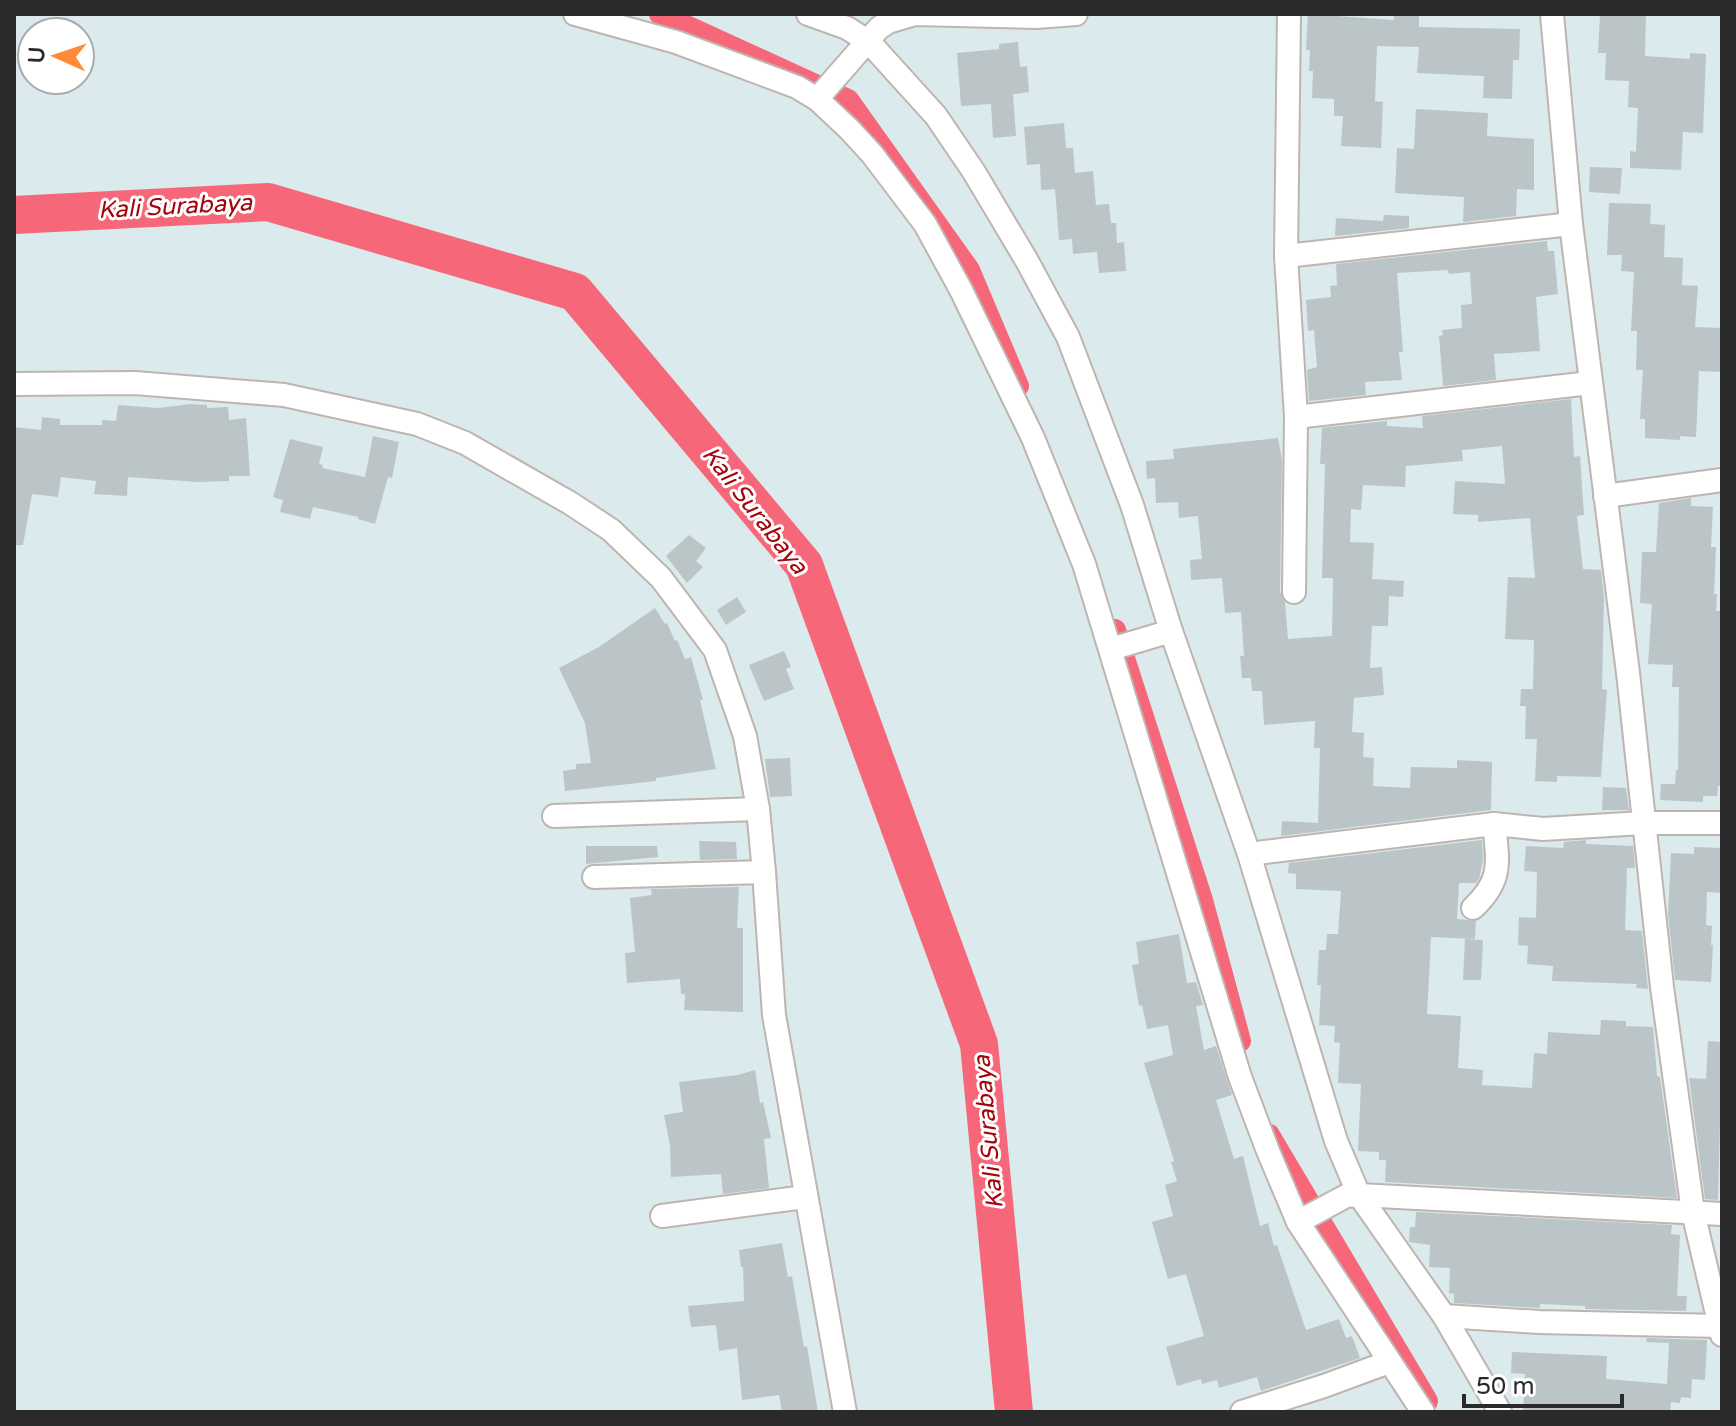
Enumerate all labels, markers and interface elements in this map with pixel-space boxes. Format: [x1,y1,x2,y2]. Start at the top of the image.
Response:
north arrow [16,16,96,96]
text: U [24,46,50,64]
water label: Kali Surabaya [97,188,253,225]
water label: Kali Surabaya [696,441,814,580]
water label: Kali Surabaya [967,1053,1010,1210]
scale bar [1464,1358,1622,1408]
text: 50 m [1476,1372,1534,1401]

